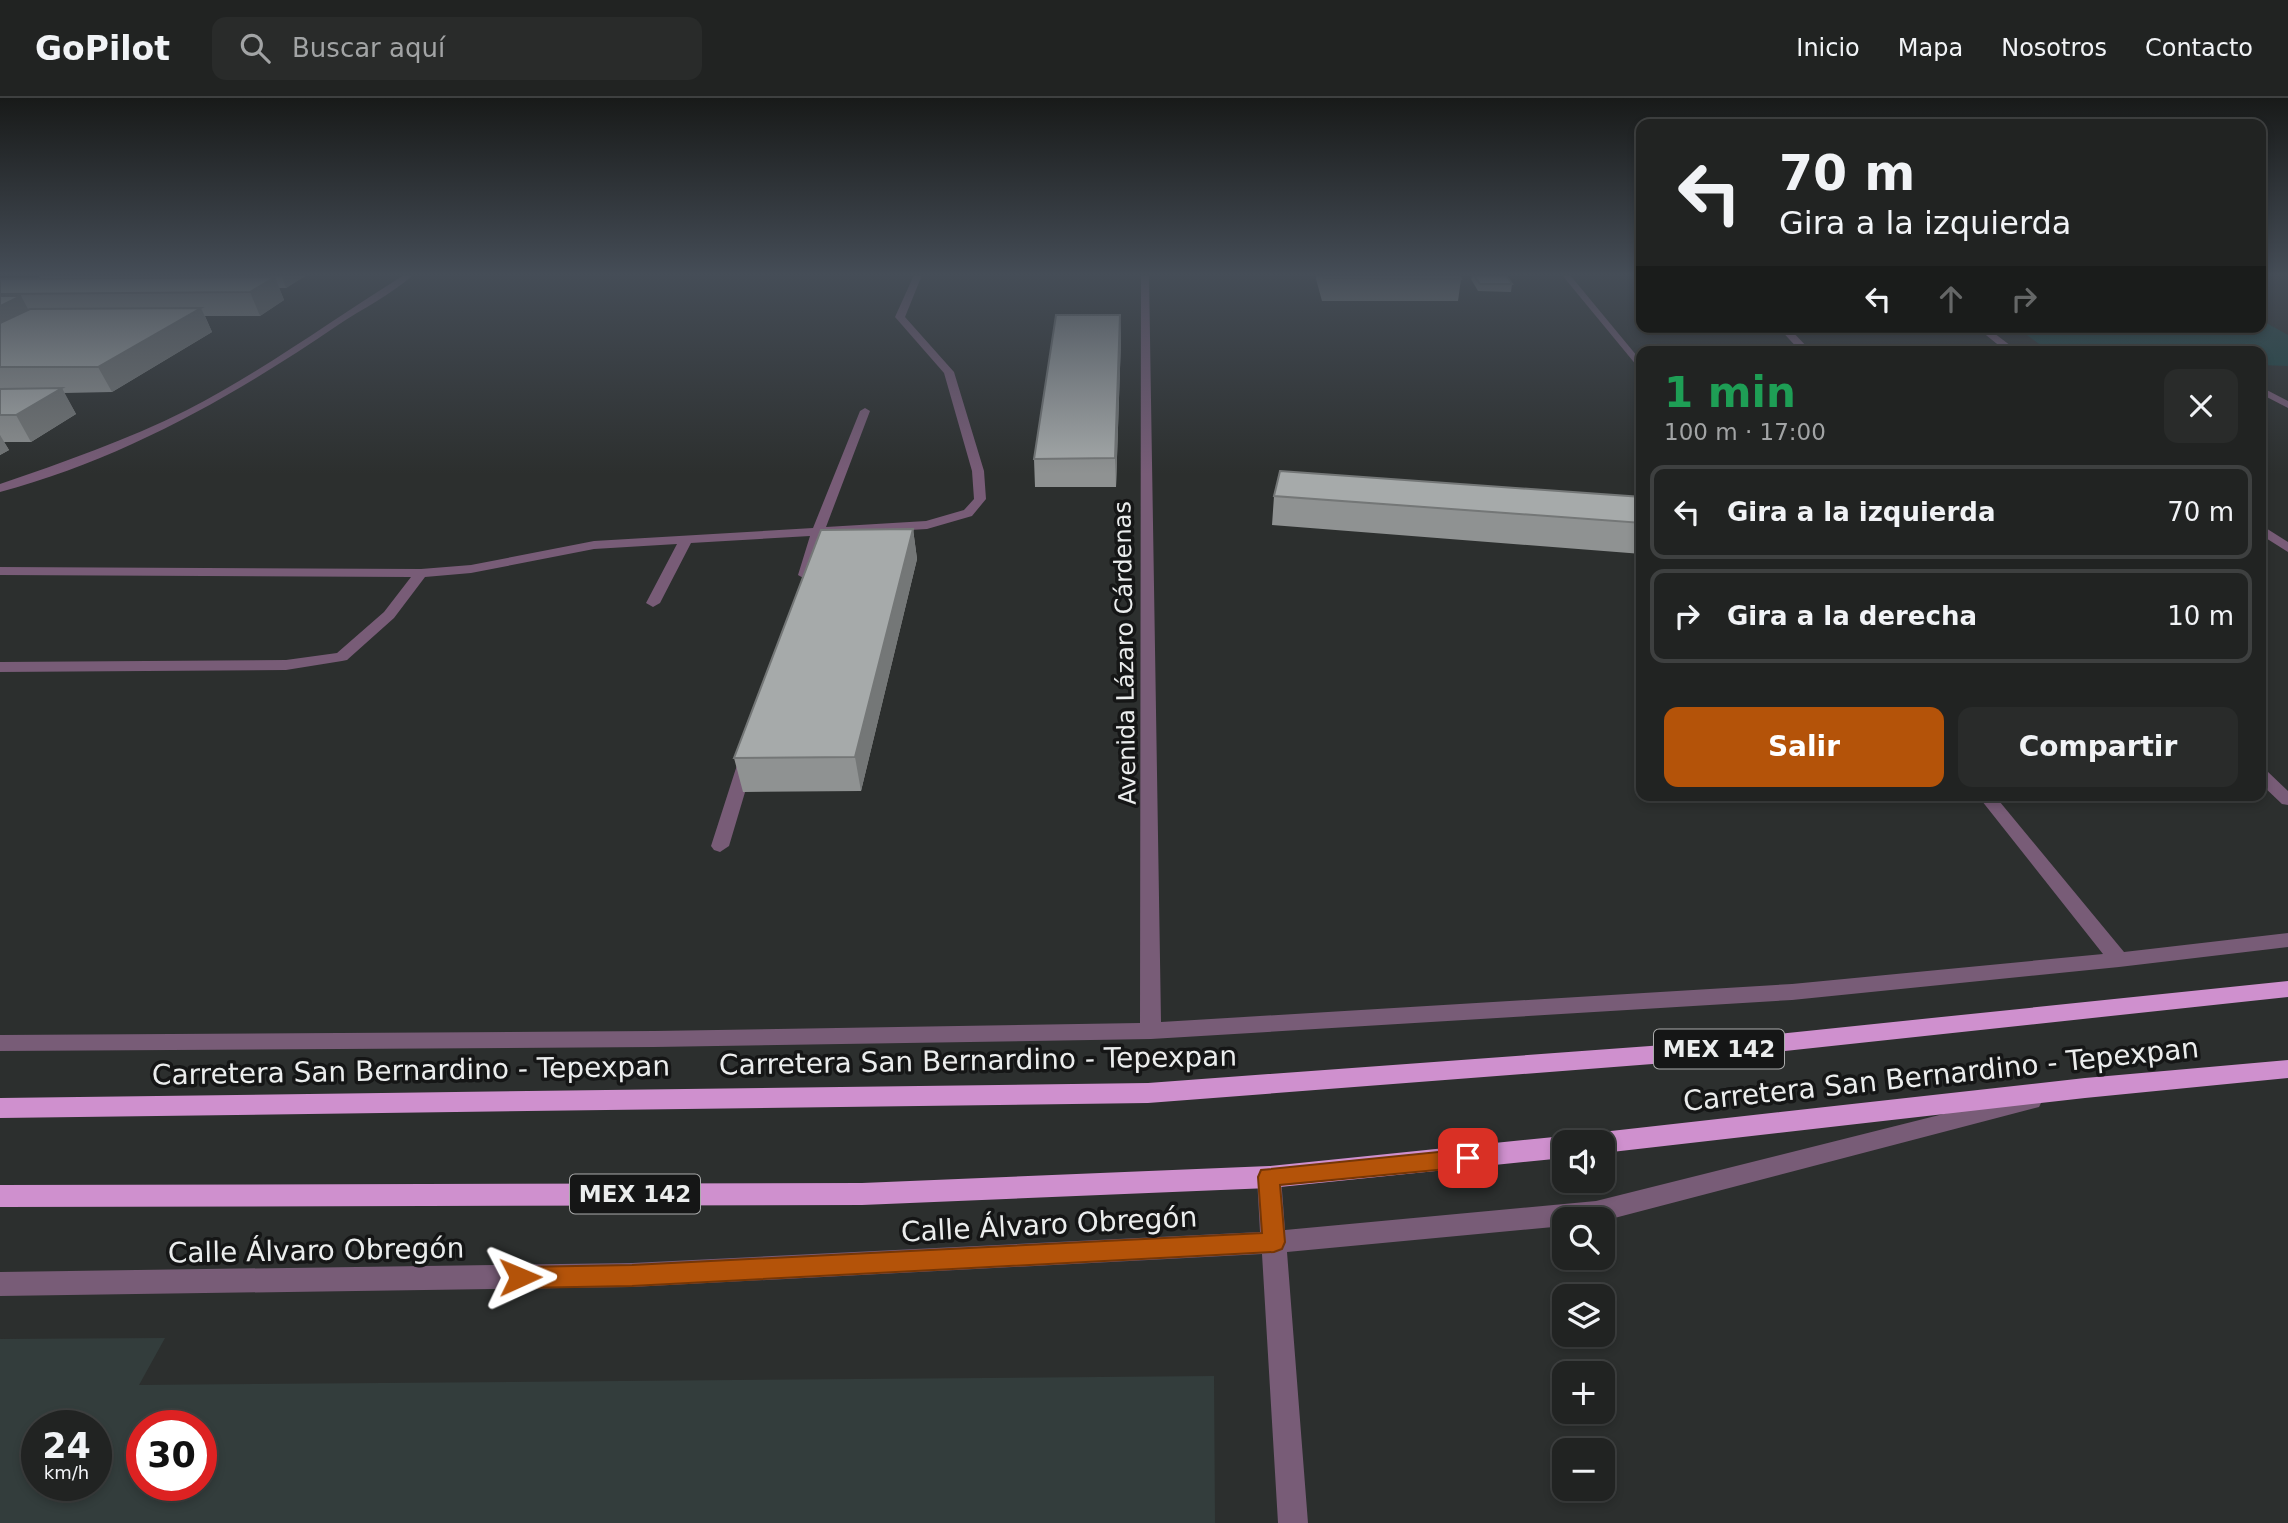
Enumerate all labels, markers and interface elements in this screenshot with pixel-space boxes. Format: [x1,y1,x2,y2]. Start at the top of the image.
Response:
search box [212,17,702,80]
text: GoPilot [35,29,170,68]
icon: search [236,29,274,67]
text: Buscar aquí [292,33,445,63]
text: Inicio [1796,34,1860,62]
text: Mapa [1898,34,1963,62]
text: Nosotros [2001,34,2107,62]
text: Contacto [2145,34,2253,62]
text: 70 m [1779,145,1915,202]
icon: left [1664,147,1755,238]
text: Gira a la izquierda [1779,204,2071,242]
icon: left [1859,280,1897,318]
icon: ahead [1932,280,1970,318]
icon: right [2005,280,2043,318]
text: 1 min [1664,368,1796,417]
button: close [2164,369,2238,443]
text: 100 m · 17:00 [1664,419,1826,445]
icon: left [1668,493,1706,531]
text: Gira a la izquierda [1727,497,1995,527]
text: 70 m [2167,497,2234,527]
street label: Avenida Lázaro Cárdenas [1108,501,1142,805]
icon: right [1668,597,1706,635]
text: Gira a la derecha [1727,601,1977,631]
text: 10 m [2167,601,2234,631]
button: Salir [1664,707,1944,787]
button: Compartir [1958,707,2238,787]
road number: MEX 142 [1654,1030,1784,1068]
street label: Carretera San Bernardino - Tepexpan [1682,1031,2200,1118]
street label: Carretera San Bernardino - Tepexpan [719,1039,1237,1082]
street label: Carretera San Bernardino - Tepexpan [152,1049,670,1092]
pin [1438,1128,1498,1188]
map controls [1552,1130,1615,1501]
button: sound [1552,1130,1615,1193]
icon: arrive [1449,1139,1487,1177]
road number: MEX 142 [570,1175,700,1214]
street label: Calle Álvaro Obregón [900,1199,1198,1249]
button: search [1552,1207,1615,1270]
street label: Calle Álvaro Obregón [167,1230,465,1270]
position arrow [483,1240,557,1314]
button: layers [1552,1284,1615,1347]
button: + [1552,1361,1615,1424]
speed limit sign: 30 [126,1410,217,1501]
text: 24 [42,1426,91,1466]
button: − [1552,1438,1615,1501]
text: km/h [44,1462,89,1483]

